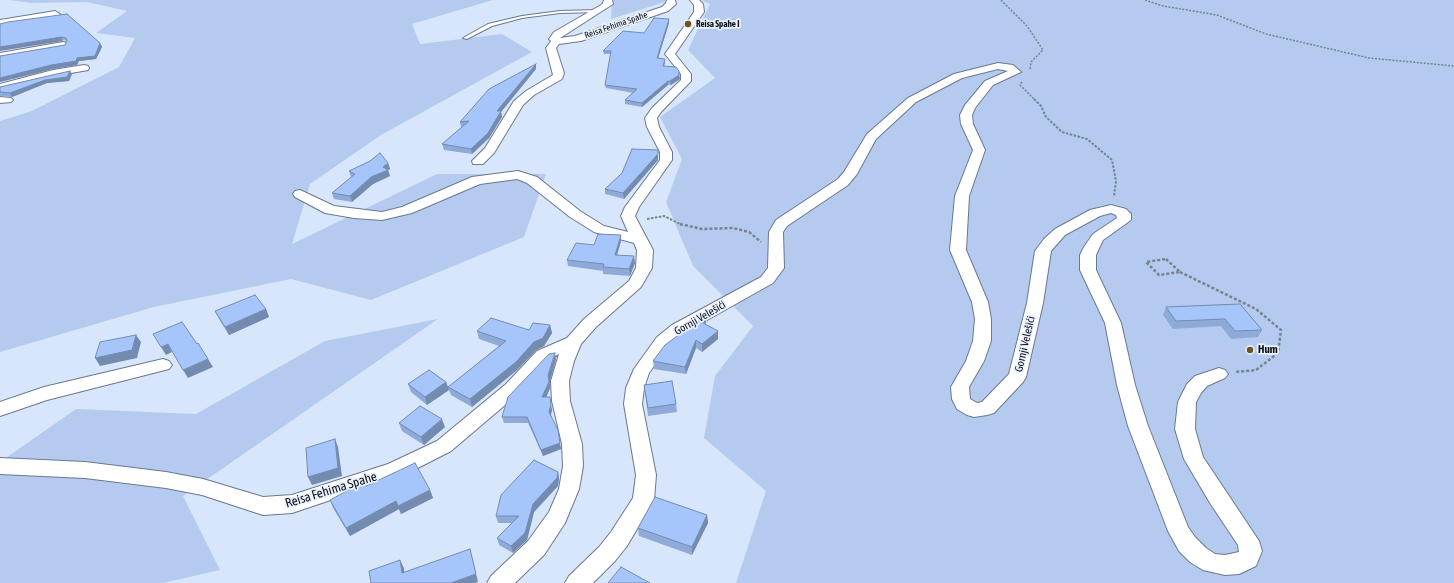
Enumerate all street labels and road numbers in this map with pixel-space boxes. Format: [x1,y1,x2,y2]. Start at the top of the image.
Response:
street label: Reisa Fehima Spahe [583,9,649,41]
street label: Gornji Velešići [672,298,728,338]
street label: Gornji Velešići [1012,315,1038,373]
street label: Reisa Fehima Spahe [283,469,379,511]

